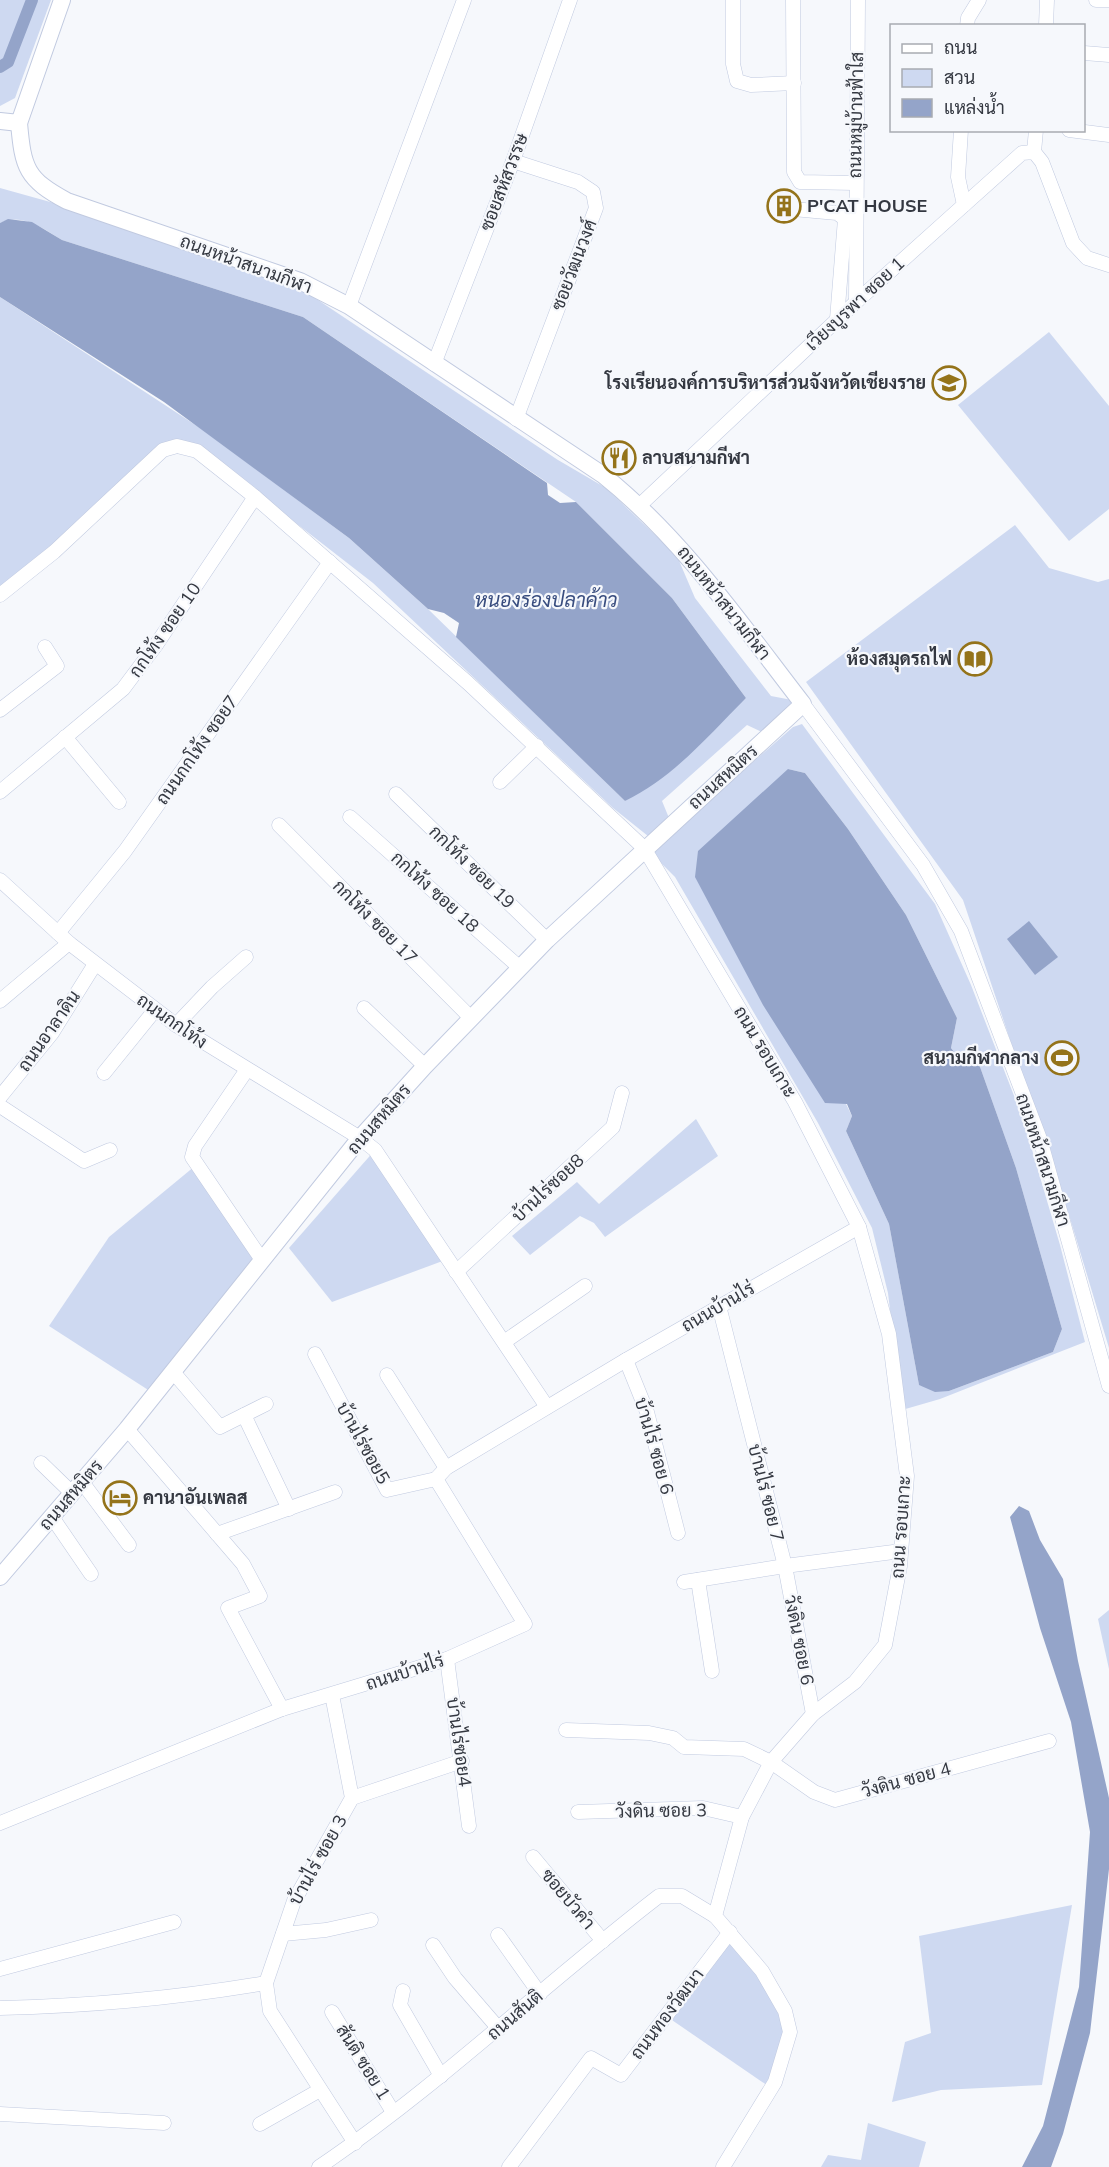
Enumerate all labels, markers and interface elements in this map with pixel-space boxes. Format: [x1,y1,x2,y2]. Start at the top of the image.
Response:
legend [890,24,1085,132]
text: ถนน [944,36,977,59]
street label: ถนนหมู่บ้านฟ้าใส [842,51,870,179]
text: สวน [944,66,975,89]
text: แหล่งน้ำ [944,92,1005,119]
street label: ซอยสหัสวรรษ [474,129,533,234]
building icon: P'CAT HOUSE [766,188,802,224]
place label: P'CAT HOUSE [807,194,927,217]
street label: ซอยวัฒนวงศ์ [545,216,601,314]
street label: ถนนหน้าสนามกีฬา [177,228,316,298]
street label: เวียงบูรพา ซอย 1 [800,251,910,357]
school or university icon: โรงเรียนองค์การบริหารส่วนจังหวัดเชียงราย [931,365,967,401]
place label: โรงเรียนองค์การบริหารส่วนจังหวัดเชียงราย [604,370,926,394]
restaurant icon: ลาบสนามกีฬา [601,440,637,476]
place label: ลาบสนามกีฬา [642,445,750,469]
street label: ถนนหน้าสนามกีฬา [673,540,777,664]
street label: กกโท้ง ซอย 10 [123,577,206,682]
water label: หนองร่องปลาค้าว [474,587,618,612]
library icon: ห้องสมุดรถไฟ [957,641,993,677]
place label: ห้องสมุดรถไฟ [847,646,952,673]
street label: ถนนกกโท้ง ซอย7 [150,690,243,809]
street label: ถนนสหมิตร [683,739,763,814]
street label: กกโท้ง ซอย 19 [425,819,521,913]
street label: กกโท้ง ซอย 18 [387,845,485,937]
street label: กกโท้ง ซอย 17 [328,874,423,969]
street label: ถนนอาลาดิน [12,986,85,1076]
street label: ถนนกกโท้ง [133,987,213,1053]
street label: ถนน รอบเกาะ [729,1002,802,1102]
sports icon: สนามกีฬากลาง [1044,1040,1080,1076]
place label: สนามกีฬากลาง [923,1045,1039,1069]
street label: ถนนสหมิตร [342,1078,416,1159]
street label: ถนนหน้าสนามกีฬา [1011,1090,1077,1229]
street label: บ้านไร่ซอย8 [506,1148,589,1227]
street label: ถนนบ้านไร่ [676,1275,759,1337]
street label: บ้านไร่ ซอย 6 [630,1395,680,1497]
street label: บ้านไร่ซอย5 [331,1397,396,1488]
street label: บ้านไร่ ซอย 7 [743,1441,791,1544]
street label: ถนนสหมิตร [34,1454,108,1535]
street label: ถนน รอบเกาะ [885,1475,916,1579]
hotel icon: คานาอันเพลส [102,1480,138,1516]
place label: คานาอันเพลส [143,1486,248,1509]
street label: วังดิน ซอย 6 [779,1593,820,1687]
street label: ถนนบ้านไร่ [362,1647,447,1695]
street label: บ้านไร่ซอย4 [442,1695,478,1788]
street label: วังดิน ซอย 4 [859,1756,953,1802]
street label: วังดิน ซอย 3 [615,1798,707,1823]
street label: บ้านไร่ ซอย 3 [282,1810,352,1909]
street label: ซอยบัวคำ [536,1864,600,1934]
street label: ถนนทองวัฒนา [625,1964,708,2064]
street label: ถนนสันติ [482,1985,547,2045]
street label: สันติ ซอย 1 [331,2020,396,2104]

